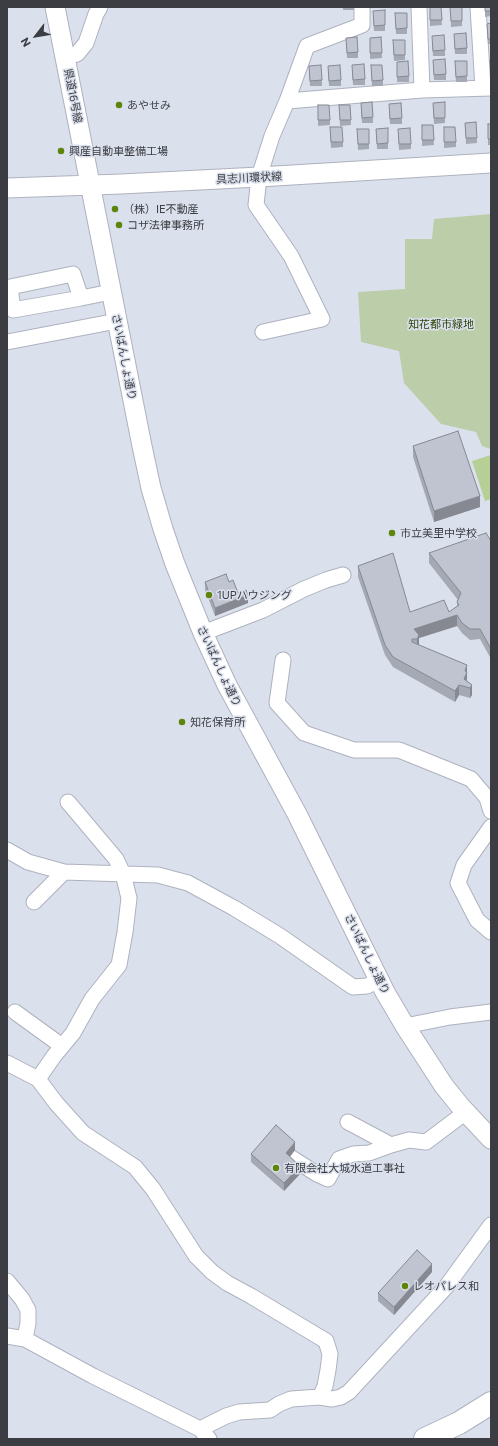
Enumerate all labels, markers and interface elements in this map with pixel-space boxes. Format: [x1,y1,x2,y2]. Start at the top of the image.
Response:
north arrow [16,16,56,56]
text: N [18,36,33,49]
street label: 県道16号線 [61,68,85,124]
place label: あやせみ [127,98,171,112]
marker: あやせみ [114,100,124,110]
place label: 興産自動車整備工場 [69,144,168,158]
marker: 興産自動車整備工場 [56,146,66,156]
street label: 具志川環状線 [216,170,282,186]
place label: （株）IE不動産 [123,202,199,216]
marker: （株）IE不動産 [110,204,120,214]
place label: コザ法律事務所 [127,218,204,232]
marker: コザ法律事務所 [114,220,124,230]
street label: さいばんしょ通り [109,313,139,401]
park label: 知花都市緑地 [408,317,474,331]
place label: 市立美里中学校 [400,526,477,540]
marker: 市立美里中学校 [387,528,397,538]
place label: 1UPハウジング [217,588,292,602]
marker: 1UPハウジング [204,590,214,600]
street label: さいばんしょ通り [194,623,244,709]
place label: 知花保育所 [190,715,245,729]
marker: 知花保育所 [177,717,187,727]
street label: さいばんしょ通り [342,912,392,996]
place label: 有限会社大城水道工事社 [284,1161,405,1175]
marker: 有限会社大城水道工事社 [271,1163,281,1173]
place label: レオパレス和 [413,1279,479,1293]
marker: レオパレス和 [400,1281,410,1291]

